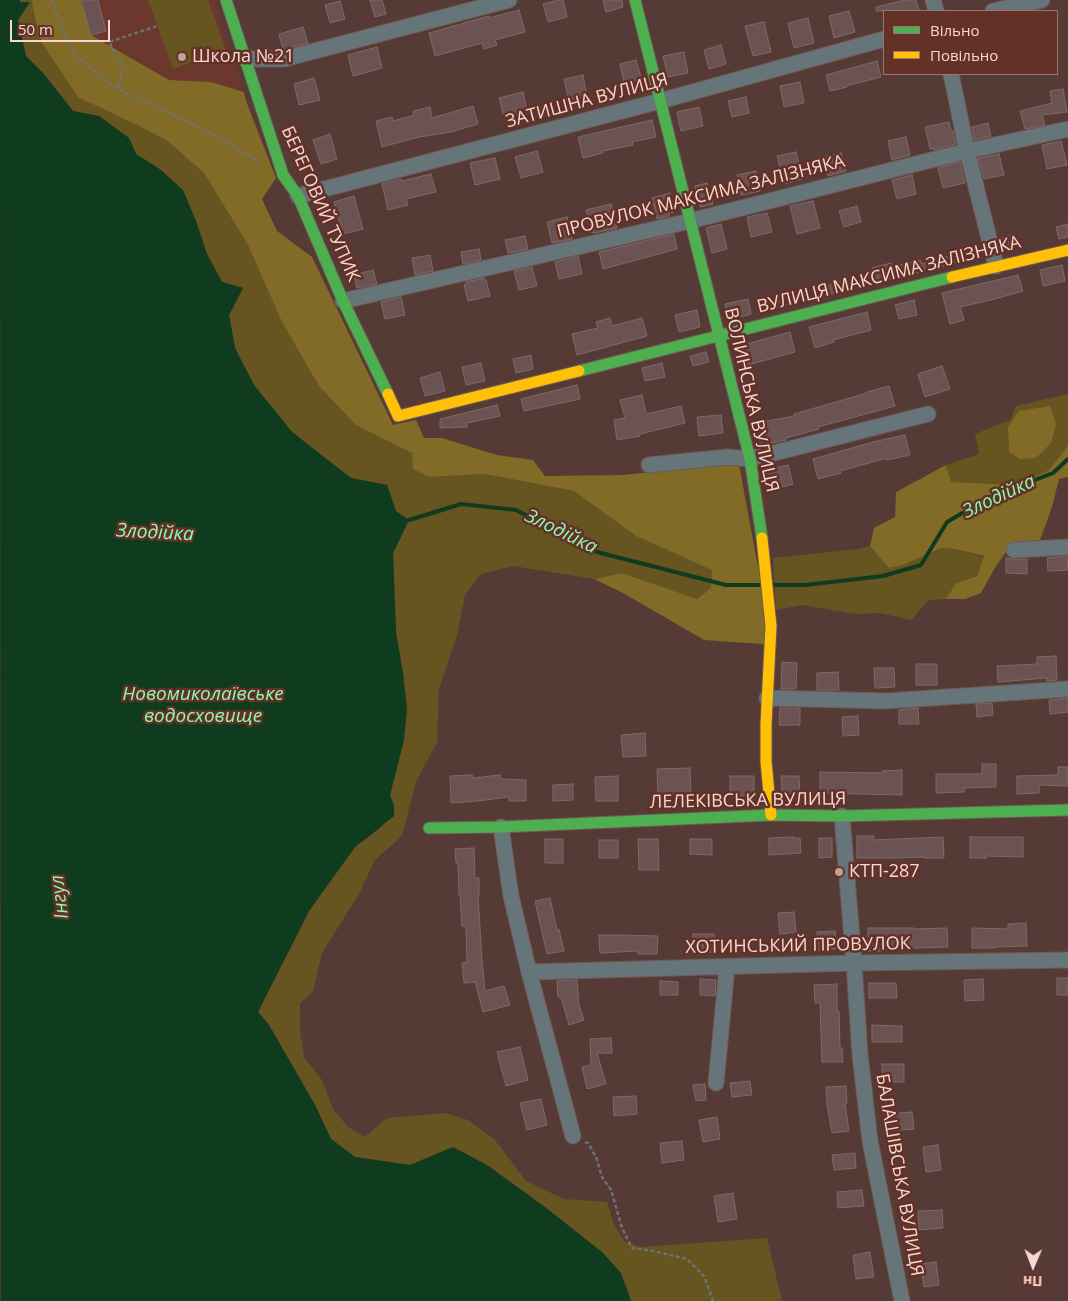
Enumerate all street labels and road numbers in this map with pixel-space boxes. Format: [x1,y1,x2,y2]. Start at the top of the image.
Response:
street label: ЗАТИШНА ВУЛИЦЯ [504,69,670,133]
street label: БЕРЕГОВИЙ ТУПИК [276,123,364,285]
street label: ПРОВУЛОК МАКСИМА ЗАЛІЗНЯКА [555,151,847,243]
street label: ВУЛИЦЯ МАКСИМА ЗАЛІЗНЯКА [755,232,1023,318]
street label: ВОЛИНСЬКА ВУЛИЦЯ [719,306,783,494]
street label: ЛЕЛЕКІВСЬКА ВУЛИЦЯ [650,788,846,814]
street label: ХОТИНСЬКИЙ ПРОВУЛОК [685,933,911,959]
street label: БАЛАШІВСЬКА ВУЛИЦЯ [871,1072,927,1278]

